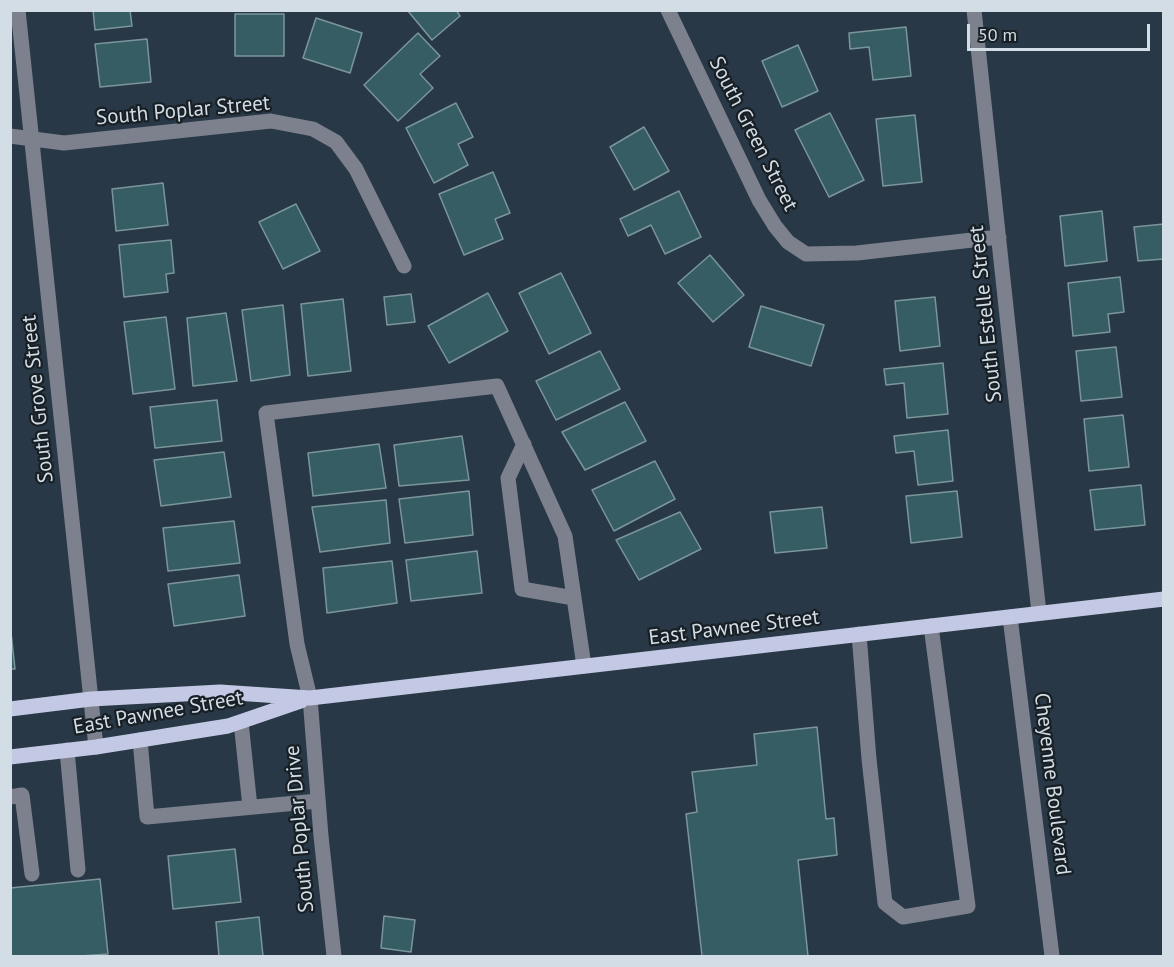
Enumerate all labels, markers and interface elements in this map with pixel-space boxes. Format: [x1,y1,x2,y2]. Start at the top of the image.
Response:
scale bar [970,12,1153,50]
text: 50 m [978,23,1017,46]
street label: South Green Street [703,53,803,215]
street label: South Poplar Street [95,91,271,131]
street label: South Estelle Street [964,224,1008,404]
street label: South Grove Street [17,314,59,484]
street label: East Pawnee Street [647,605,821,651]
street label: East Pawnee Street [71,686,245,740]
street label: Cheyenne Boulevard [1028,691,1076,877]
street label: South Poplar Drive [280,744,320,914]

